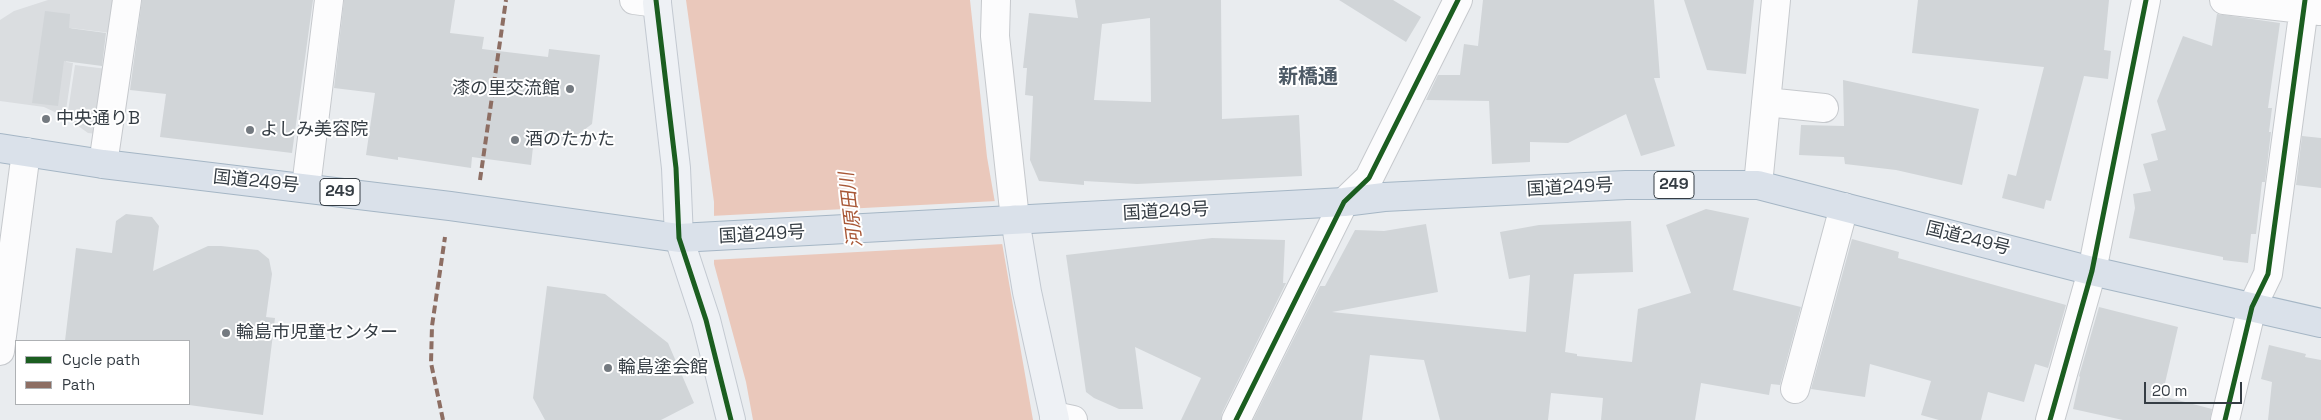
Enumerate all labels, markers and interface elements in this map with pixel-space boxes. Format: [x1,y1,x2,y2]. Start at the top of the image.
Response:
district label: 新橋通 [1278,66,1338,90]
place label: 漆の里交流館 [452,78,560,100]
marker: 漆の里交流館 [564,83,576,95]
place label: 中央通りB [56,108,140,130]
marker: 中央通りB [40,113,52,125]
place label: よしみ美容院 [260,119,368,141]
marker: よしみ美容院 [244,124,256,136]
place label: 酒のたかた [525,129,615,151]
marker: 酒のたかた [509,134,521,146]
street label: 国道249号 [212,167,300,197]
water label: 河原田川 [836,171,868,249]
road number: 249 [1654,172,1694,198]
street label: 国道249号 [1526,175,1614,201]
road number: 249 [320,178,360,206]
street label: 国道249号 [1122,199,1210,225]
street label: 国道249号 [1923,218,2013,260]
street label: 国道249号 [718,222,806,248]
place label: 輪島市児童センター [236,322,398,344]
marker: 輪島市児童センター [220,327,232,339]
legend [15,340,190,405]
text: Cycle path [62,350,140,369]
place label: 輪島塗会館 [618,357,708,379]
marker: 輪島塗会館 [602,362,614,374]
scale bar [2146,372,2244,404]
text: Path [62,375,95,394]
text: 20 m [2152,381,2187,400]

